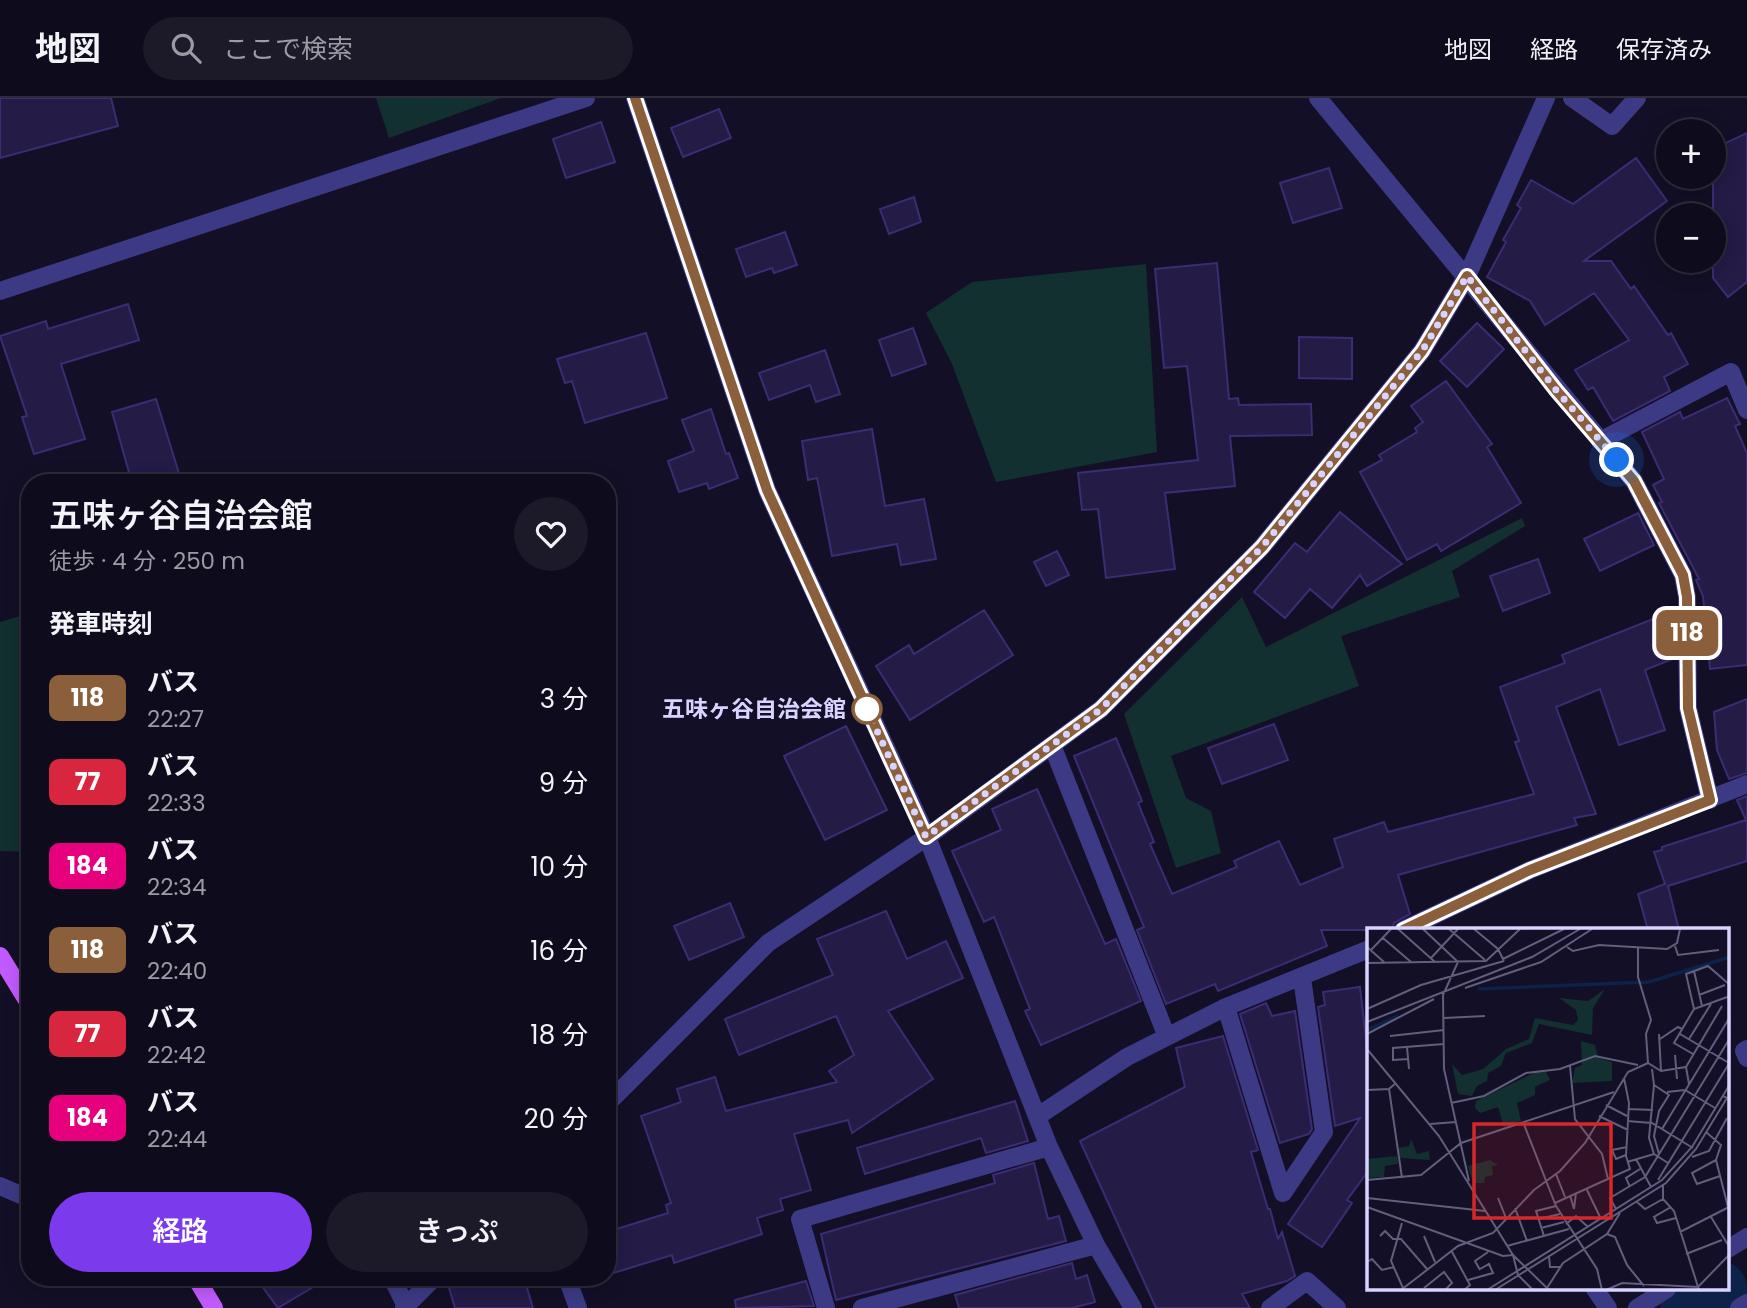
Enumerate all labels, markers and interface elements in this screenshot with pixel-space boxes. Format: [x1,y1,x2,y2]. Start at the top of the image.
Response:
search box [143,17,633,80]
text: 地図 [35,25,101,72]
icon: search [167,29,205,67]
text: ここで検索 [223,31,353,67]
text: 地図 [1444,33,1492,66]
text: 経路 [1530,33,1578,66]
text: 保存済み [1616,33,1712,66]
map controls [1656,119,1726,273]
button: + [1656,119,1726,189]
button: − [1656,203,1726,273]
your location [1599,442,1634,477]
text: 五味ヶ谷自治会館 [49,492,313,539]
button: heart [514,497,588,571]
text: 徒歩 · 4 分 · 250 m [49,545,245,577]
text: 発車時刻 [49,606,153,642]
line badge: 118 [1647,610,1727,656]
text: 118 [1670,616,1704,649]
text: バス [147,664,199,700]
text: 118 [71,681,104,714]
text: 3 分 [540,681,588,717]
place label: 五味ヶ谷自治会館 [662,693,846,725]
marker: 五味ヶ谷自治会館 [852,694,882,724]
text: 22:27 [147,703,204,735]
text: バス [147,748,199,784]
text: 77 [75,765,100,798]
text: 9 分 [539,765,588,801]
text: 22:33 [147,787,205,819]
text: バス [147,832,199,868]
text: 184 [67,849,108,882]
text: 10 分 [530,849,588,885]
text: 22:34 [147,871,206,903]
text: バス [147,916,199,952]
inset map [1367,928,1730,1290]
text: 118 [71,933,104,966]
text: 16 分 [530,933,588,969]
text: 22:40 [147,955,207,987]
text: バス [147,1000,199,1036]
text: 77 [75,1017,100,1050]
text: 18 分 [530,1017,588,1053]
text: 22:42 [147,1039,206,1071]
text: バス [147,1084,199,1120]
text: 184 [67,1101,108,1134]
text: 20 分 [524,1101,588,1137]
text: 22:44 [147,1123,207,1155]
button: 経路 [49,1192,312,1272]
button: きっぷ [326,1192,588,1272]

